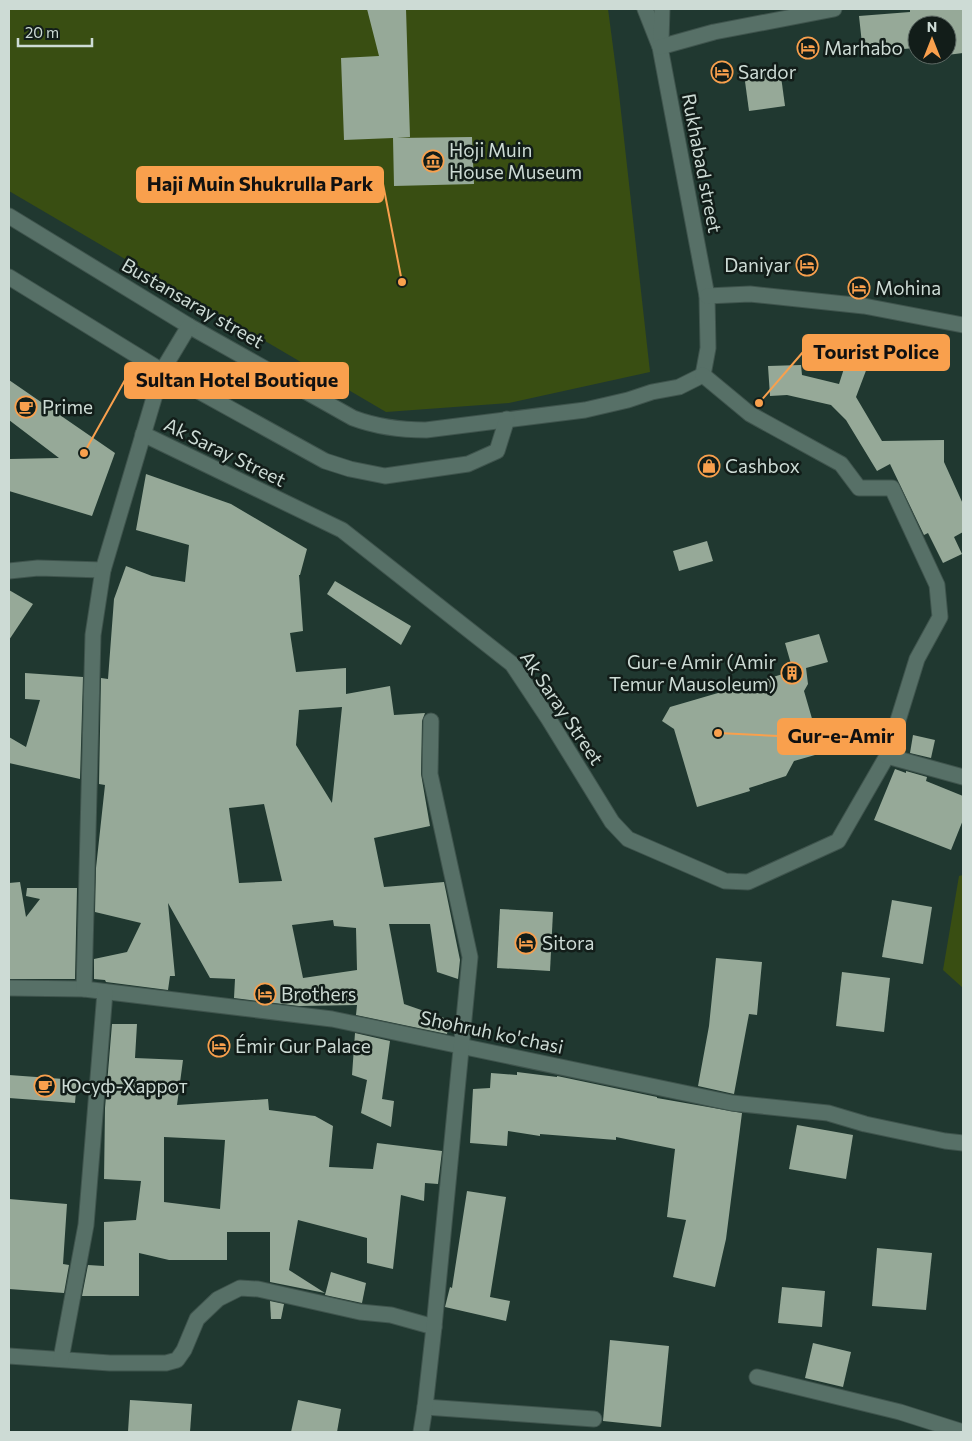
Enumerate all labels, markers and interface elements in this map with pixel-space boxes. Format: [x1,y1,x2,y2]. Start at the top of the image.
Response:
scale bar [18,15,91,47]
north arrow [907,15,957,65]
text: N [927,18,937,35]
text: 20 m [25,23,59,41]
hotel icon: Marhabo [796,36,820,60]
place label: Marhabo [824,36,903,59]
hotel icon: Sardor [710,60,734,84]
place label: Sardor [738,60,797,83]
street label: Rukhabad street [678,91,727,235]
place label: Hoji Muin House Museum [449,138,582,183]
museum icon: Hoji Muin House Museum [421,149,445,173]
callout: Haji Muin Shukrulla Park [137,167,383,202]
text: Haji Muin Shukrulla Park [147,171,374,195]
street label: Bustansaray street [118,252,269,353]
place label: Daniyar [724,253,791,276]
hotel icon: Daniyar [795,253,819,277]
hotel icon: Mohina [847,276,871,300]
place label: Mohina [875,276,941,299]
callout: Tourist Police [803,335,949,370]
text: Tourist Police [813,339,939,363]
callout: Sultan Hotel Boutique [125,363,348,398]
text: Sultan Hotel Boutique [136,367,338,391]
cafe icon: Prime [14,395,38,419]
place label: Prime [42,395,93,418]
street label: Ak Saray Street [161,412,290,491]
shop icon: Cashbox [697,454,721,478]
place label: Cashbox [725,454,800,477]
street label: Ak Saray Street [516,646,609,769]
place label: Gur-e Amir (Amir Temur Mausoleum) [609,650,776,695]
building icon: Gur-e Amir (Amir Temur Mausoleum) [780,661,804,685]
callout: Gur-e-Amir [778,719,905,754]
text: Gur-e-Amir [787,723,895,747]
hotel icon: Sitora [514,931,538,955]
place label: Sitora [542,931,594,954]
hotel icon: Brothers [253,982,277,1006]
place label: Brothers [281,982,356,1005]
street label: Shohruh ko'chasi [418,1005,566,1058]
hotel icon: Émir Gur Palace [207,1034,231,1058]
place label: Émir Gur Palace [235,1034,371,1057]
cafe icon: Юсуф-Харрот [33,1074,57,1098]
place label: Юсуф-Харрот [61,1074,188,1097]

